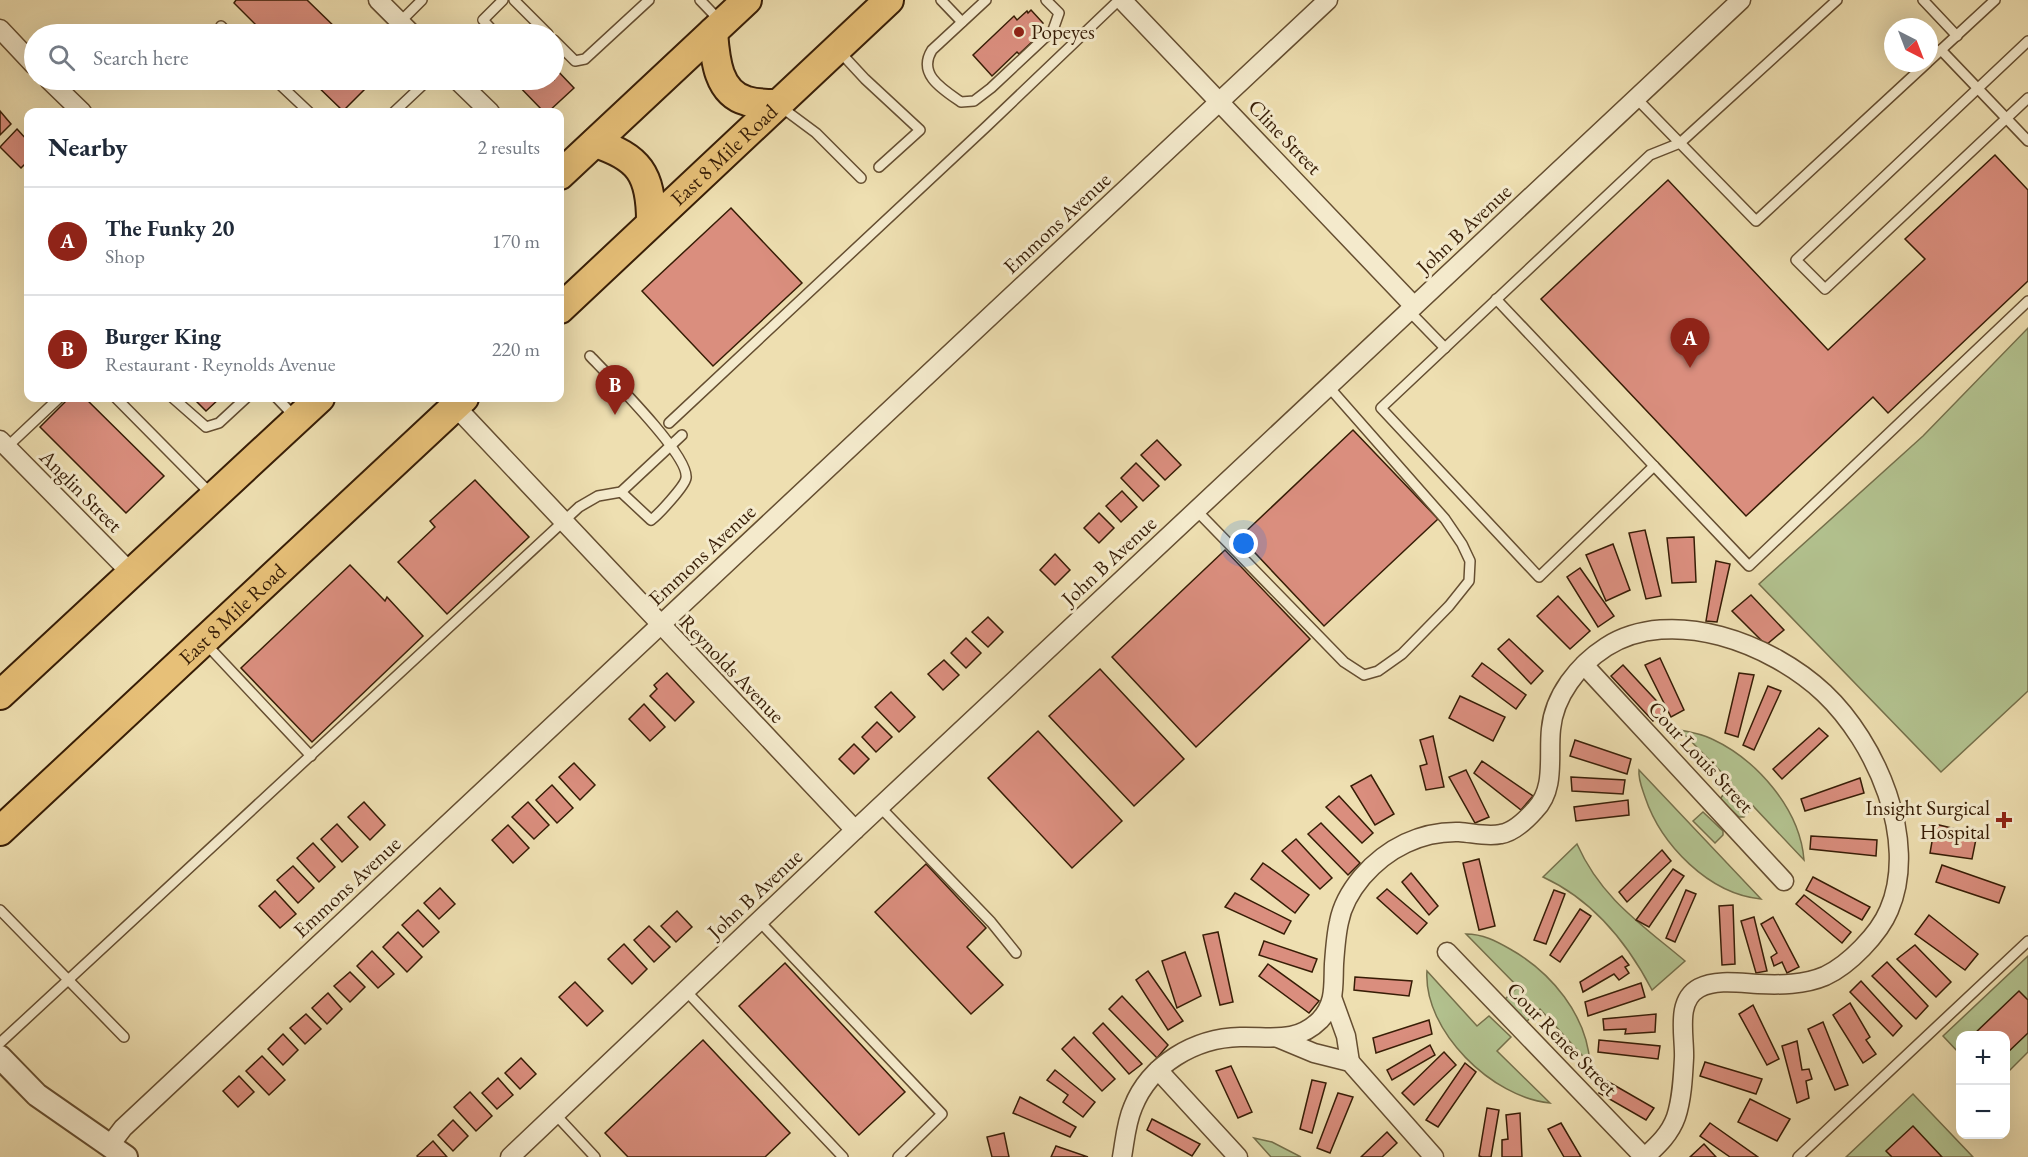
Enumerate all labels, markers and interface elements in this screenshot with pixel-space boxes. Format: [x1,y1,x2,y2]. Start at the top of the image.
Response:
place label: Popeyes [1031,18,1095,45]
north arrow [1884,18,1938,72]
search box [24,24,564,90]
marker: Popeyes [1012,25,1026,39]
icon: search [45,41,78,74]
text: Search here [93,43,188,72]
street label: Cline Street [1243,93,1328,180]
street label: East 8 Mile Road [664,98,783,211]
text: Nearby [48,130,128,164]
text: 2 results [477,134,540,160]
street label: Emmons Avenue [997,166,1116,279]
street label: John B Avenue [1409,178,1517,281]
text: The Funky 20 [105,214,234,243]
text: A [60,228,75,254]
text: 170 m [492,228,540,254]
text: Shop [105,243,145,269]
pin: A [1670,318,1710,368]
text: Burger King [105,322,221,351]
text: B [61,336,74,362]
text: 220 m [492,336,540,362]
text: Restaurant · Reynolds Avenue [105,351,336,377]
pin: B [596,366,634,415]
street label: Anglin Street [33,443,129,538]
street label: Emmons Avenue [642,498,761,611]
street label: John B Avenue [1054,510,1162,613]
your location [1229,529,1258,558]
street label: East 8 Mile Road [173,557,292,670]
street label: Reynolds Avenue [674,609,791,729]
street label: Cour Louis Street [1643,695,1760,819]
place label: Insight Surgical Hospital [1865,794,1990,845]
marker: Insight Surgical Hospital [1995,811,2013,829]
street label: Emmons Avenue [287,830,406,943]
street label: John B Avenue [700,843,808,946]
street label: Cour Renee Street [1501,976,1624,1102]
map controls [1956,1031,2010,1139]
button: + [1956,1031,2010,1085]
button: − [1956,1085,2010,1139]

